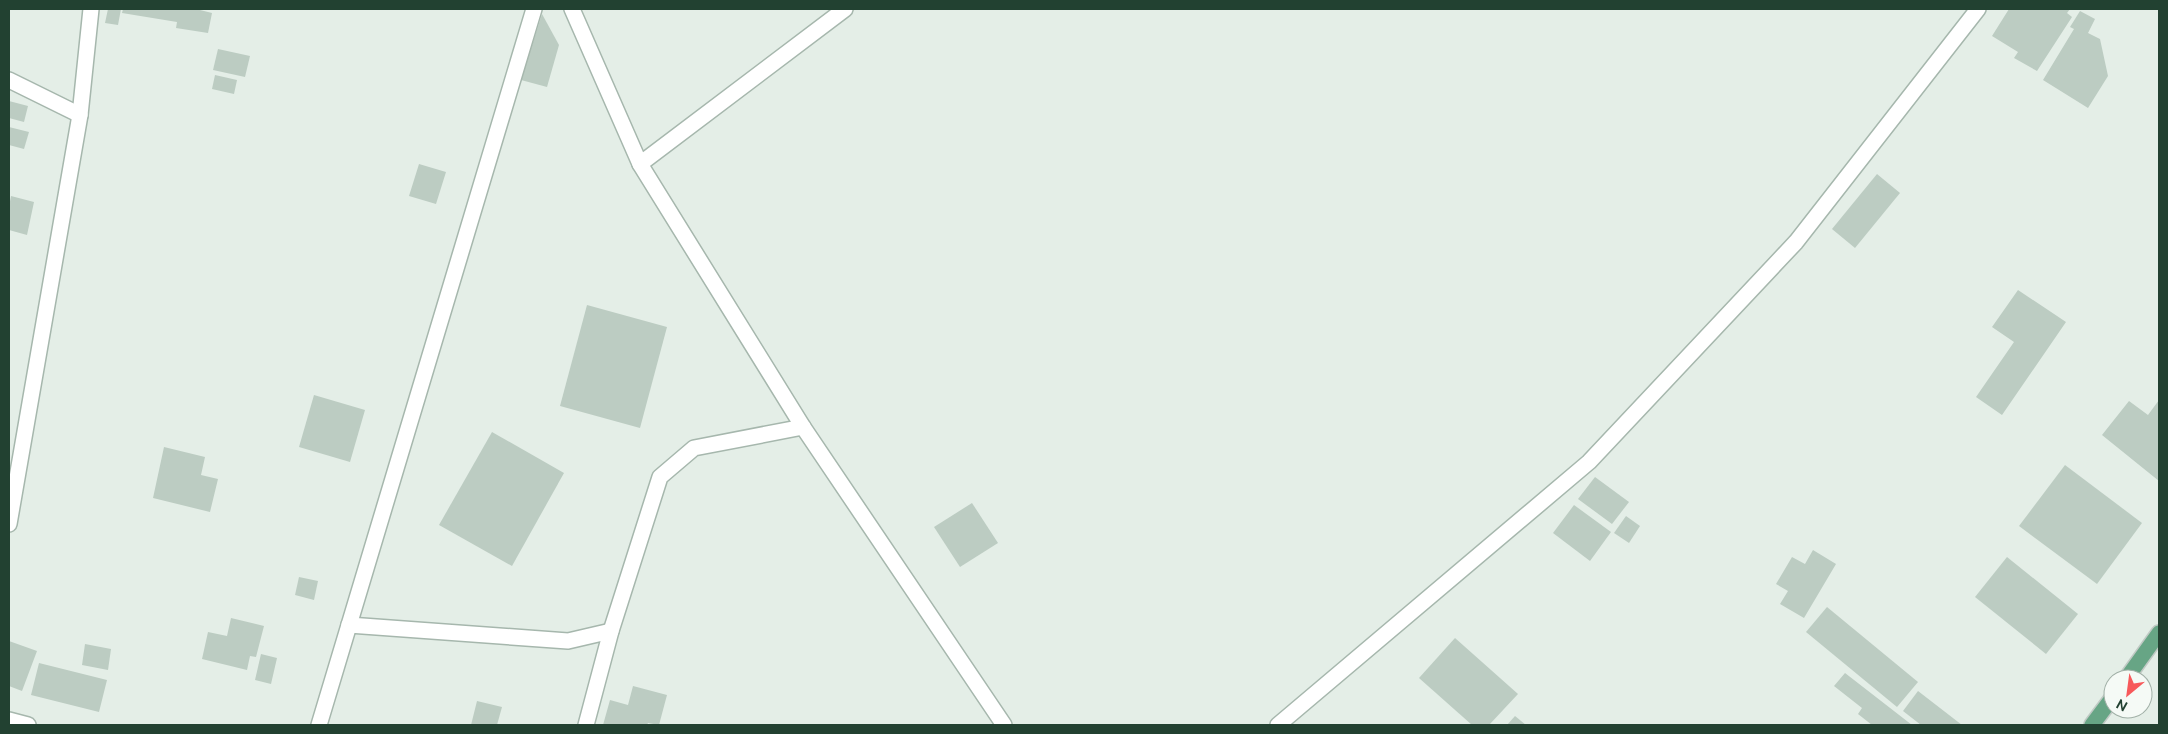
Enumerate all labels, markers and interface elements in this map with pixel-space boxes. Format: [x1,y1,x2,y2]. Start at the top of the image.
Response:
north arrow [2103,669,2153,719]
text: N [2113,696,2130,715]

